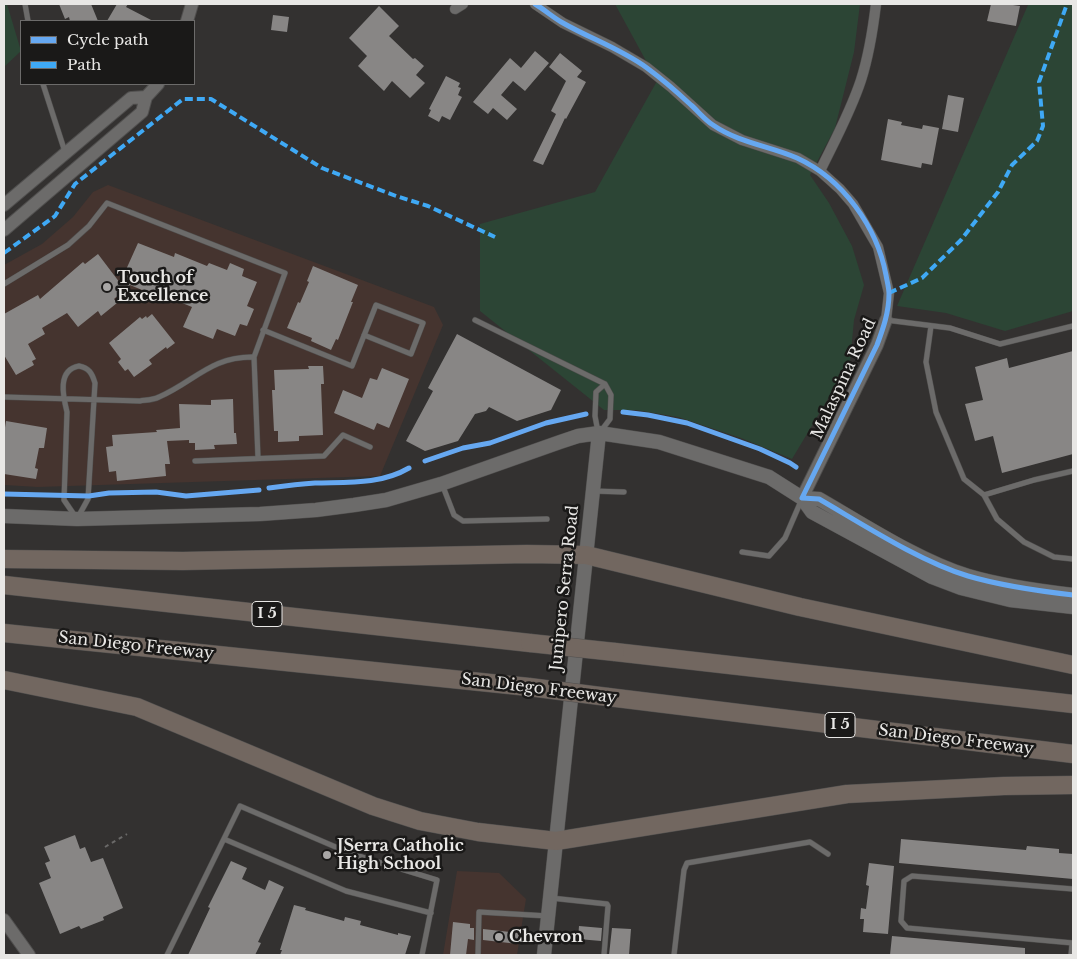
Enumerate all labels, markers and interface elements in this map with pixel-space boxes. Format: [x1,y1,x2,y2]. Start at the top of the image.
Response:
legend [20,20,195,85]
text: Cycle path [67,30,149,49]
text: Path [67,55,101,74]
place label: Touch of Excellence [117,268,208,306]
marker: Touch of Excellence [101,281,113,293]
street label: Malaspina Road [808,316,880,442]
street label: Junipero Serra Road [547,504,583,672]
road number: I 5 [252,602,282,626]
street label: San Diego Freeway [57,628,215,664]
street label: San Diego Freeway [460,670,618,708]
road number: I 5 [825,712,855,738]
street label: San Diego Freeway [877,721,1035,759]
place label: JSerra Catholic High School [337,836,464,874]
marker: JSerra Catholic High School [321,849,333,861]
place label: Chevron [509,927,583,947]
marker: Chevron [493,931,505,943]

